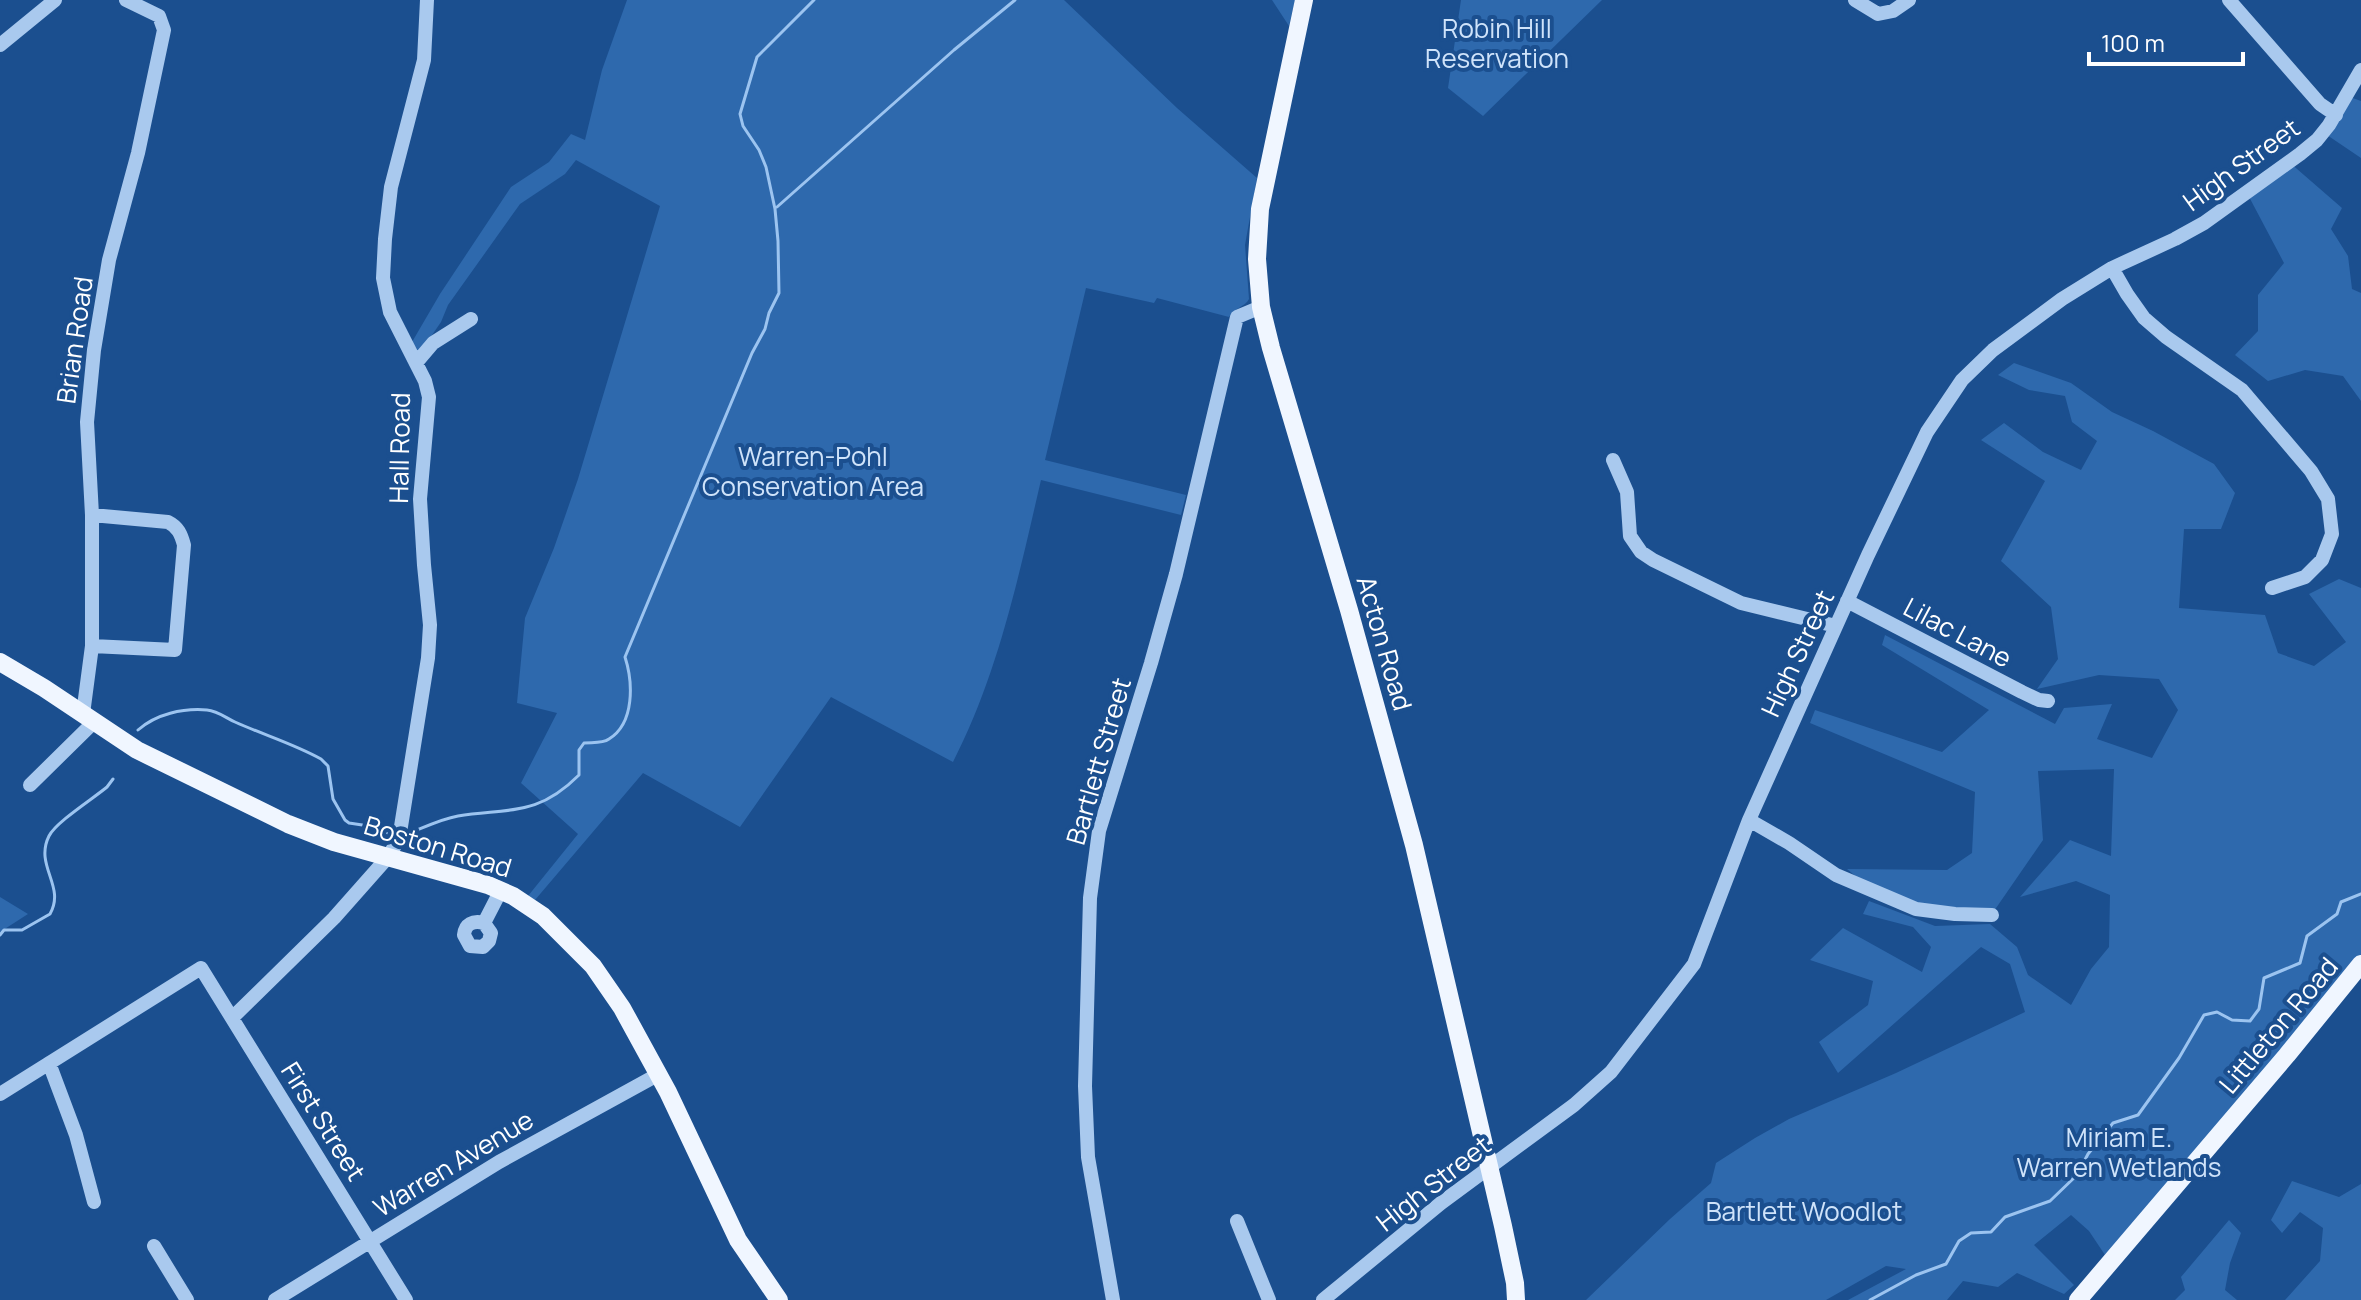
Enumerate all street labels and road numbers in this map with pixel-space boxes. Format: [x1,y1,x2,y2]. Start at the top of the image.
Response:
street label: High Street [2175,109,2307,219]
street label: Brian Road [47,274,101,406]
street label: Hall Road [380,392,418,504]
street label: Acton Road [1349,572,1421,714]
street label: High Street [1752,584,1842,722]
street label: Lilac Lane [1898,588,2018,676]
street label: Bartlett Street [1057,673,1139,849]
street label: Boston Road [360,807,516,885]
street label: Littleton Road [2210,949,2346,1101]
street label: First Street [273,1055,375,1187]
street label: Warren Avenue [366,1101,540,1225]
street label: High Street [1368,1127,1498,1239]

